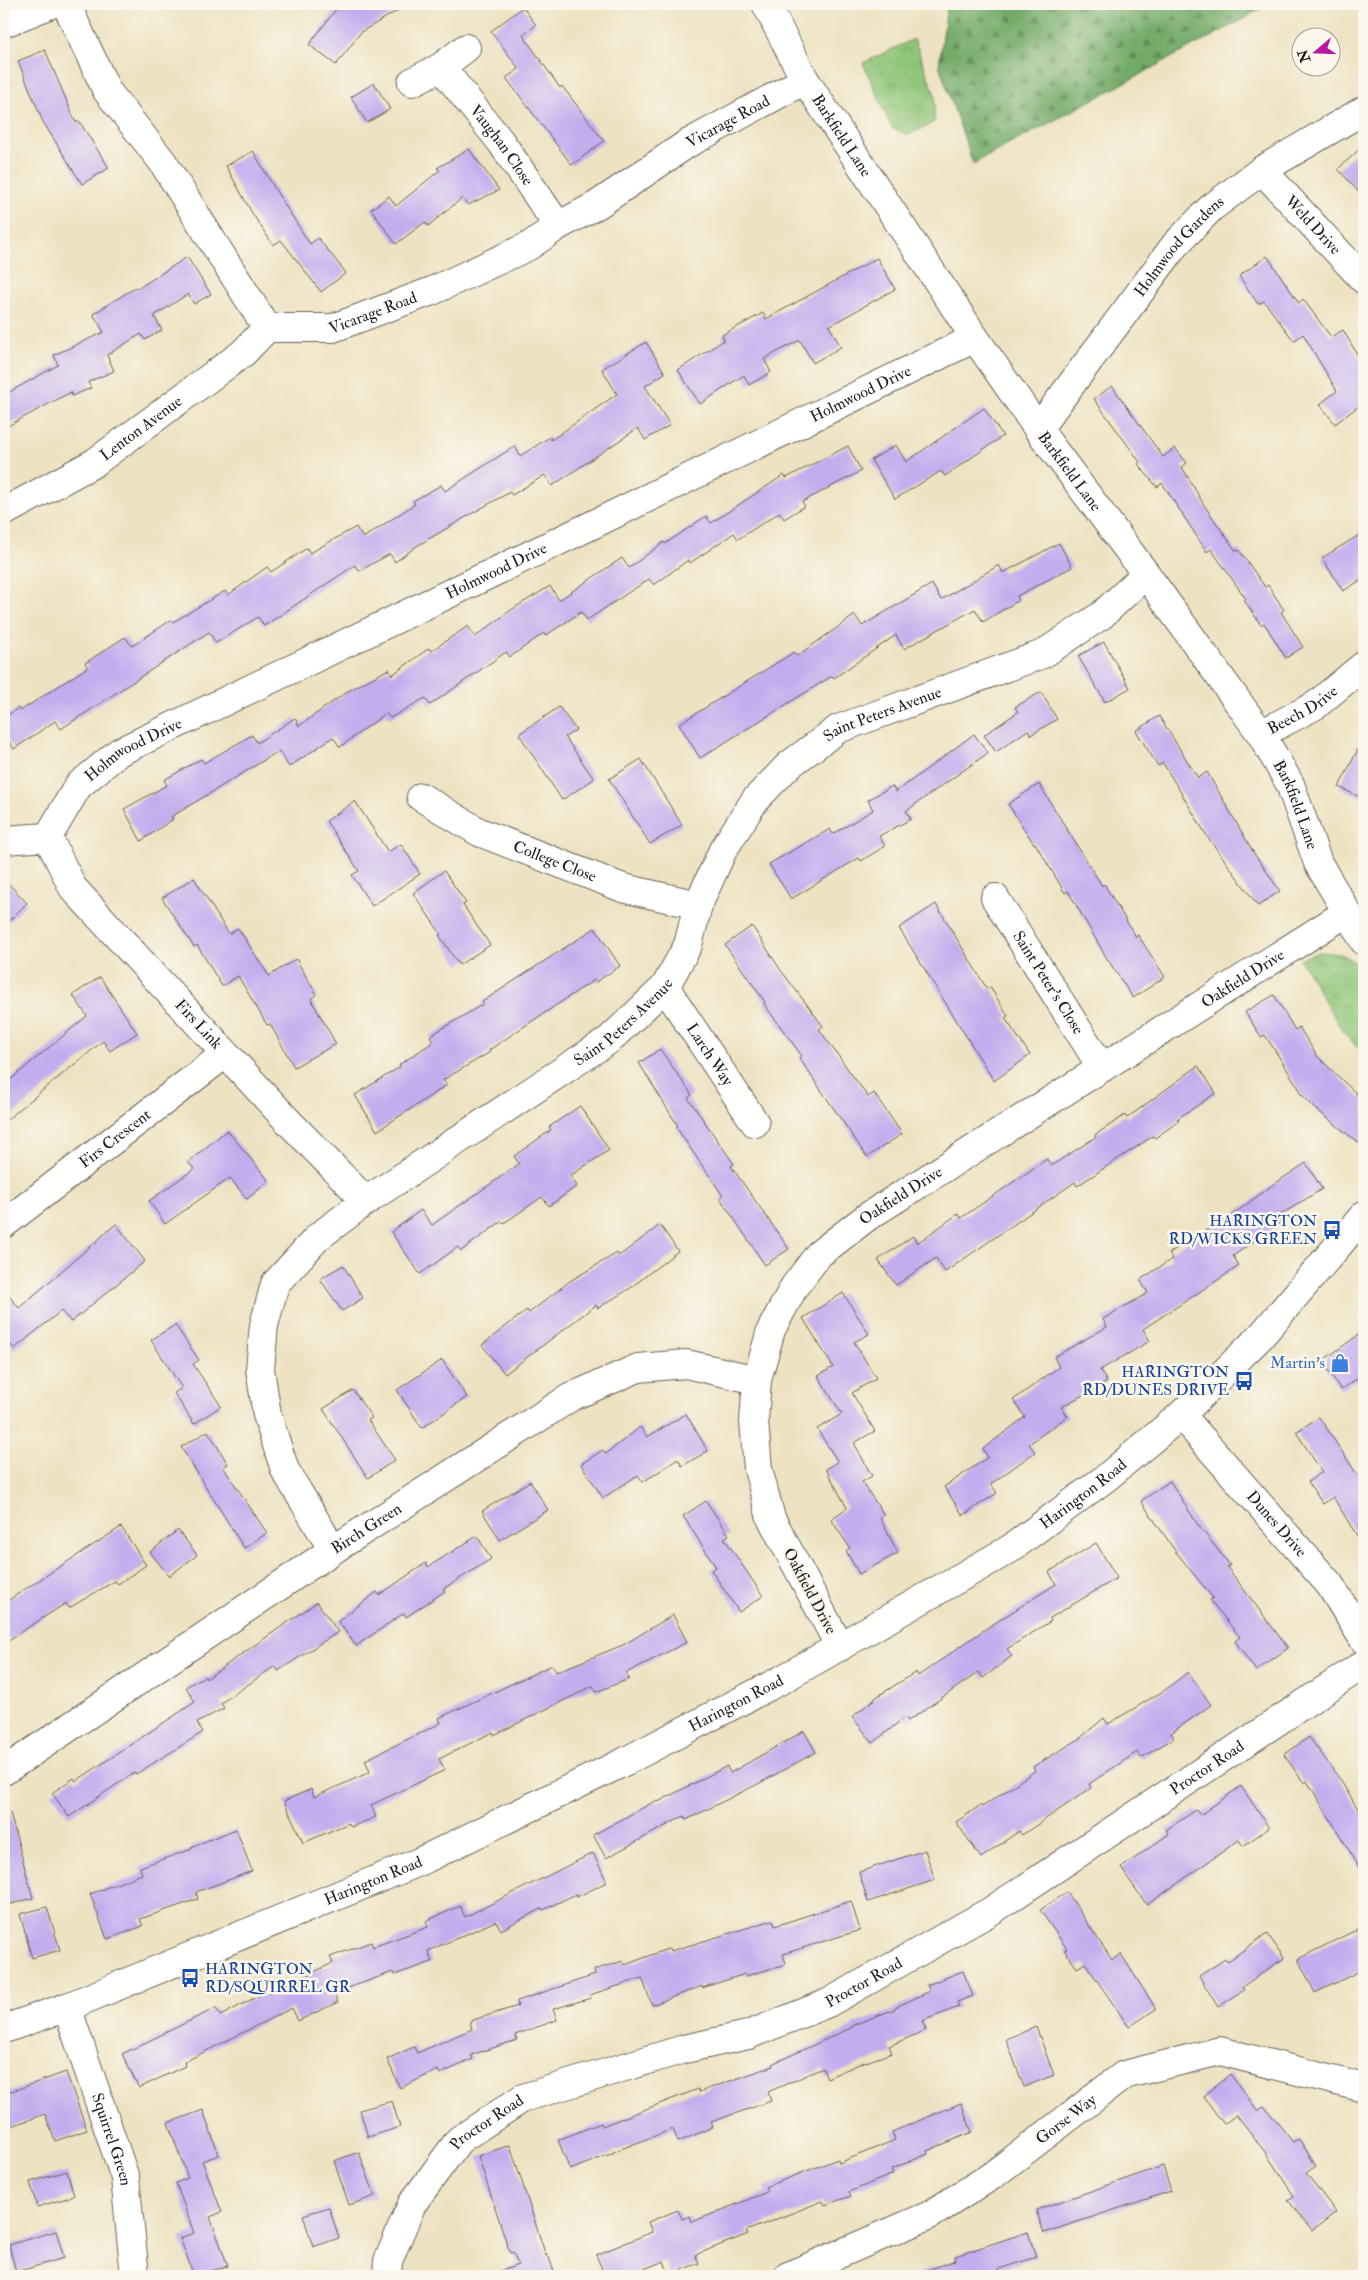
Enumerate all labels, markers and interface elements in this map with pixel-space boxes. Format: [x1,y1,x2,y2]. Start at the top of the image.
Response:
north arrow [1290,28,1340,78]
text: N [1294,47,1315,66]
street label: Vicarage Road [683,91,774,153]
street label: Barkfield Lane [807,91,876,181]
street label: Vaughan Close [465,101,538,190]
street label: Weld Drive [1280,191,1346,259]
street label: Holmwood Gardens [1130,192,1228,301]
street label: Vicarage Road [326,288,420,339]
street label: Holmwood Drive [807,361,915,427]
street label: Lenton Avenue [96,391,186,465]
street label: Barkfield Lane [1033,428,1106,516]
street label: Holmwood Drive [442,538,551,604]
street label: Beech Drive [1264,681,1342,739]
street label: Saint Peters Avenue [819,682,945,746]
street label: Holmwood Drive [81,713,185,786]
street label: Barkfield Lane [1268,756,1322,852]
street label: College Close [510,836,600,887]
street label: Saint Peter's Close [1008,927,1088,1038]
street label: Oakfield Drive [1197,945,1288,1012]
street label: Saint Peters Avenue [570,975,678,1070]
street label: Firs Link [171,995,227,1053]
street label: Larch Way [682,1020,738,1090]
street label: Firs Crescent [75,1105,155,1173]
street label: Oakfield Drive [855,1162,946,1229]
place label: HARINGTON RD/WICKS GREEN [1168,1211,1318,1249]
bus stop icon: HARINGTON RD/WICKS GREEN [1321,1219,1343,1241]
shop icon: Martin's [1329,1352,1351,1374]
place label: Martin's [1270,1353,1325,1373]
place label: HARINGTON RD/DUNES DRIVE [1082,1362,1230,1400]
bus stop icon: HARINGTON RD/DUNES DRIVE [1233,1370,1255,1392]
street label: Harington Road [1036,1455,1131,1533]
street label: Dunes Drive [1242,1487,1311,1562]
street label: Birch Green [327,1499,405,1559]
street label: Oakfield Drive [779,1545,841,1638]
street label: Harington Road [685,1670,787,1736]
street label: Proctor Road [1166,1736,1248,1800]
street label: Harington Road [321,1852,425,1910]
street label: Proctor Road [822,1953,906,2012]
place label: HARINGTON RD/SQUIRREL GR [205,1959,351,1997]
bus stop icon: HARINGTON RD/SQUIRREL GR [179,1967,201,1989]
street label: Gorse Way [1032,2089,1101,2149]
street label: Squirrel Green [87,2090,136,2187]
street label: Proctor Road [445,2090,527,2154]

